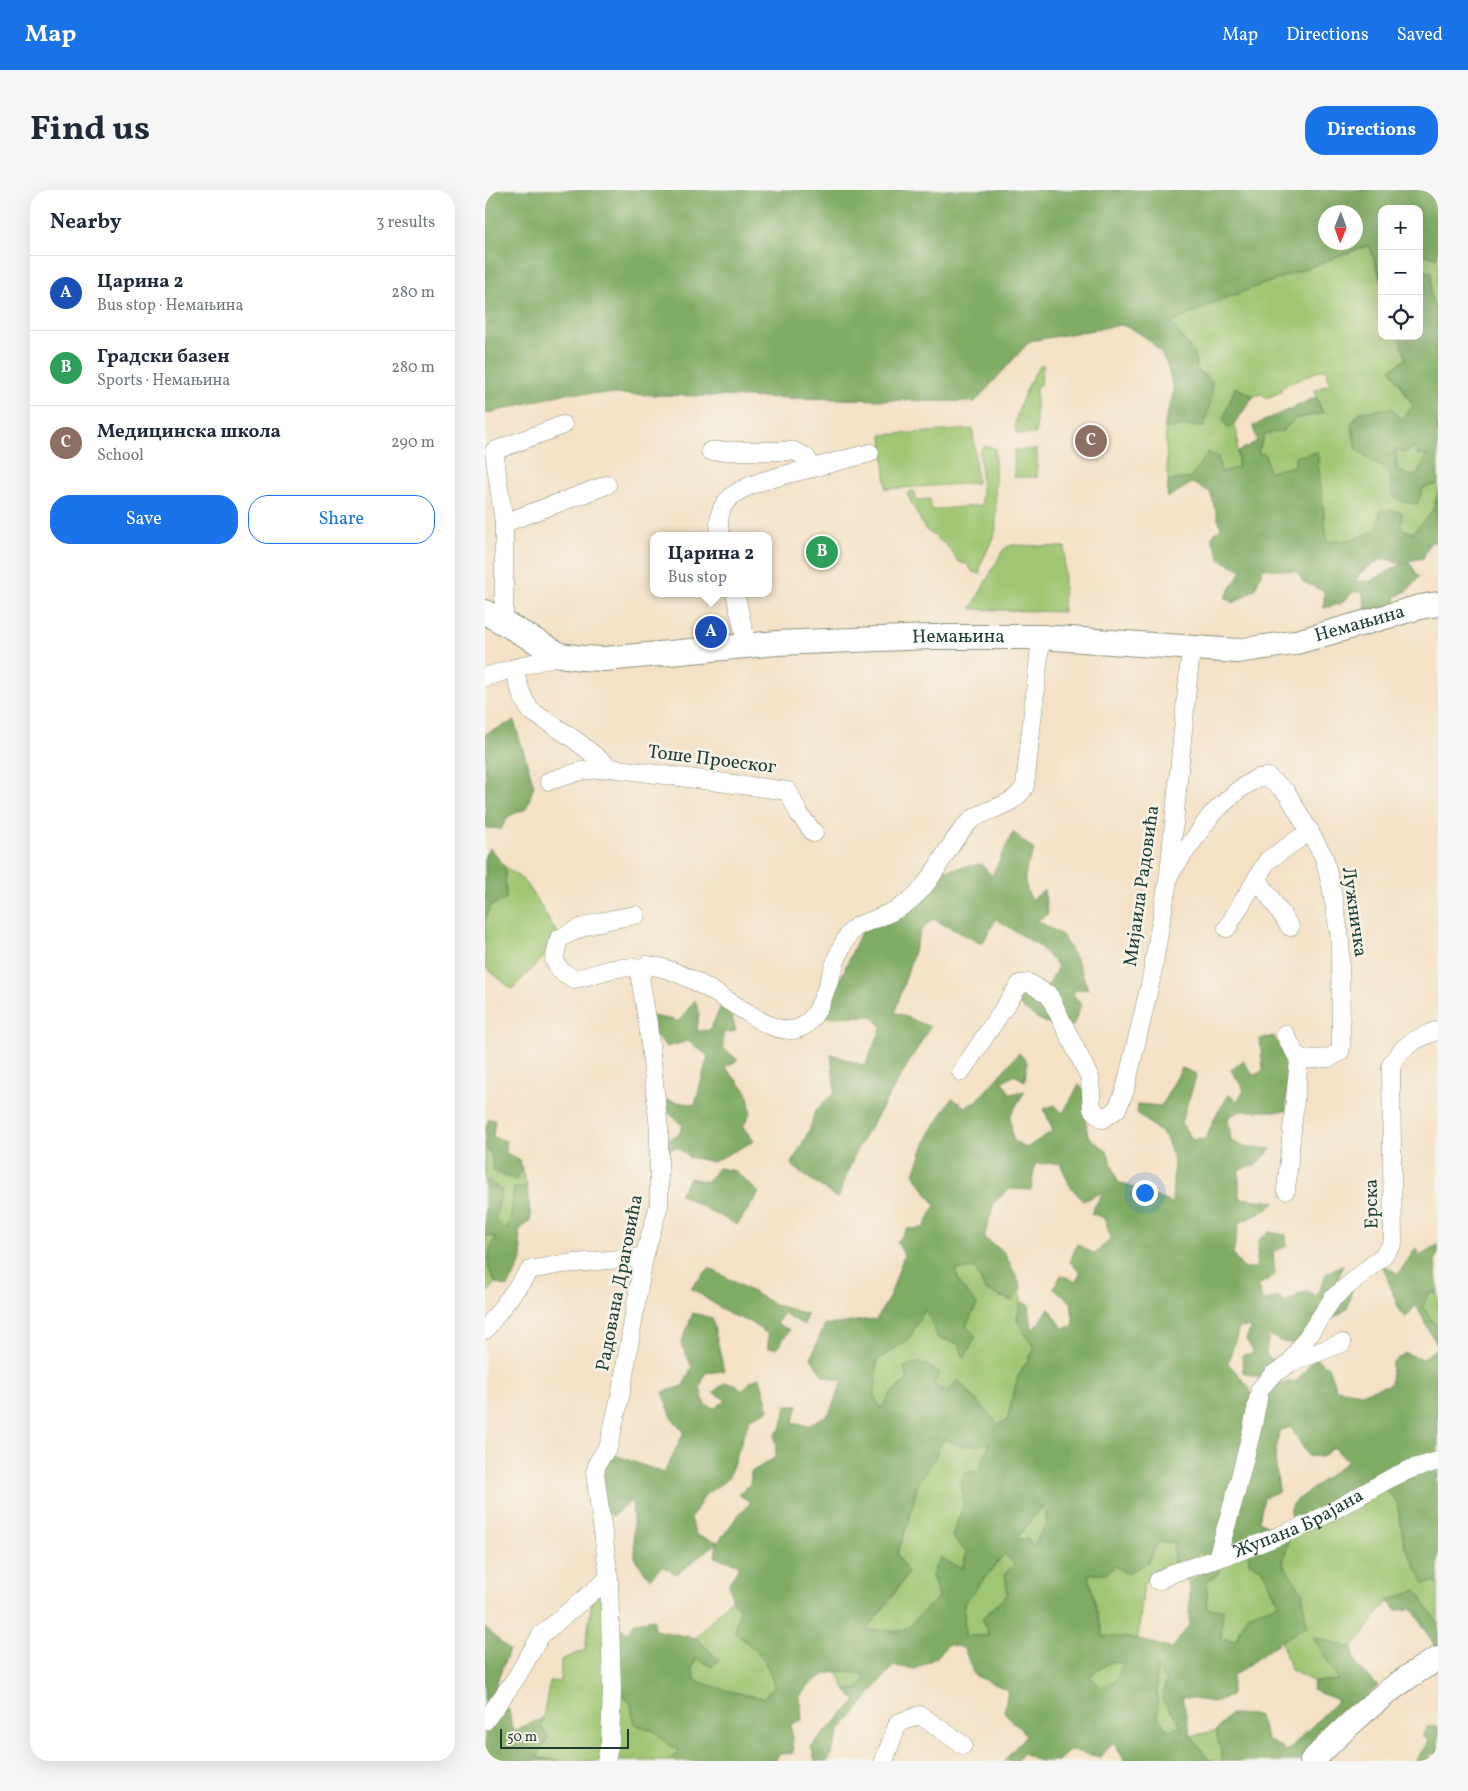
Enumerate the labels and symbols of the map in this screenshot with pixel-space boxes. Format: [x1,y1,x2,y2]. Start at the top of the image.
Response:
north arrow [1318,205,1363,250]
pin: C [1075,422,1107,460]
pin: B [806,533,838,571]
street label: Немањина [1312,599,1408,649]
pin: A [695,613,727,651]
street label: Немањина [912,624,1005,651]
street label: Тоше Проеског [646,739,778,781]
street label: Мијаила Радовића [1118,804,1166,968]
street label: Лужничка [1335,865,1373,959]
street label: Ерска [1359,1179,1385,1229]
your location [1132,1180,1158,1206]
street label: Радована Драговића [590,1192,650,1374]
street label: Жупана Брајана [1230,1483,1368,1565]
scale bar [500,1726,629,1749]

